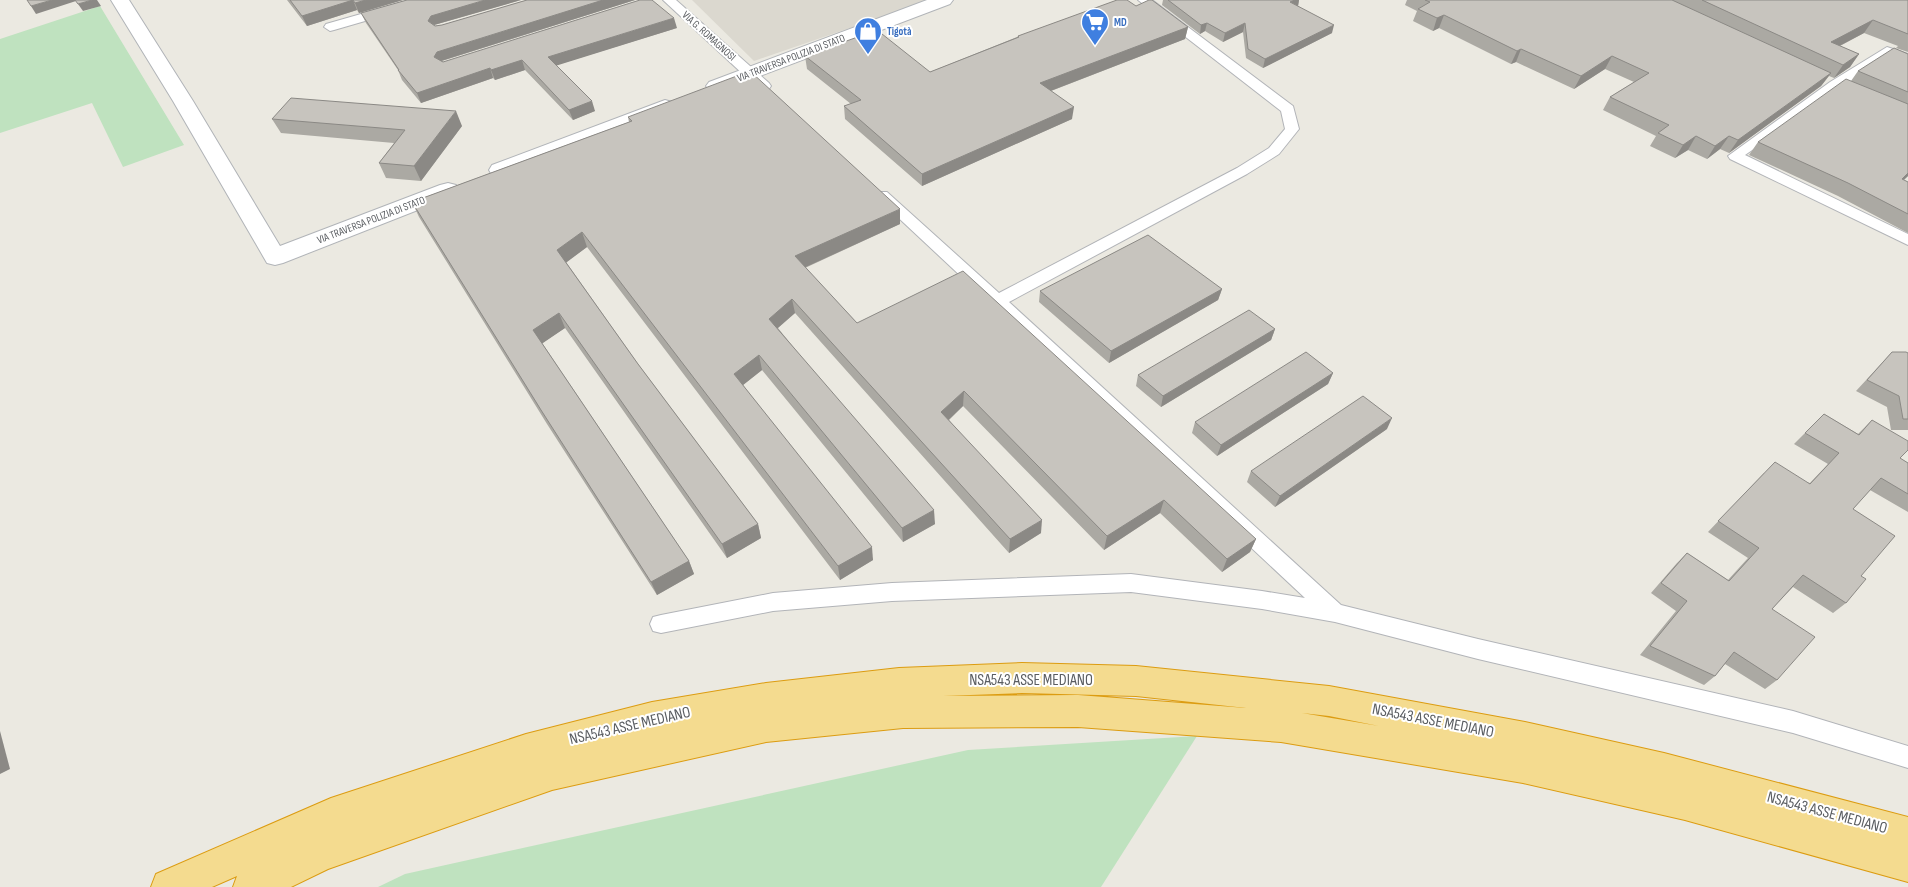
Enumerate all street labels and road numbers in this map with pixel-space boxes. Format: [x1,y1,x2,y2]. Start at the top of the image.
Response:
street label: VIA G. ROMAGNOSI [679,8,739,64]
street label: VIA TRAVERSA POLIZIA DI STATO [735,31,847,85]
street label: VIA TRAVERSA POLIZIA DI STATO [315,193,427,247]
street label: NSA543 ASSE MEDIANO [969,671,1093,690]
street label: NSA543 ASSE MEDIANO [1371,700,1496,742]
street label: NSA543 ASSE MEDIANO [568,703,692,749]
street label: NSA543 ASSE MEDIANO [1765,788,1889,838]

